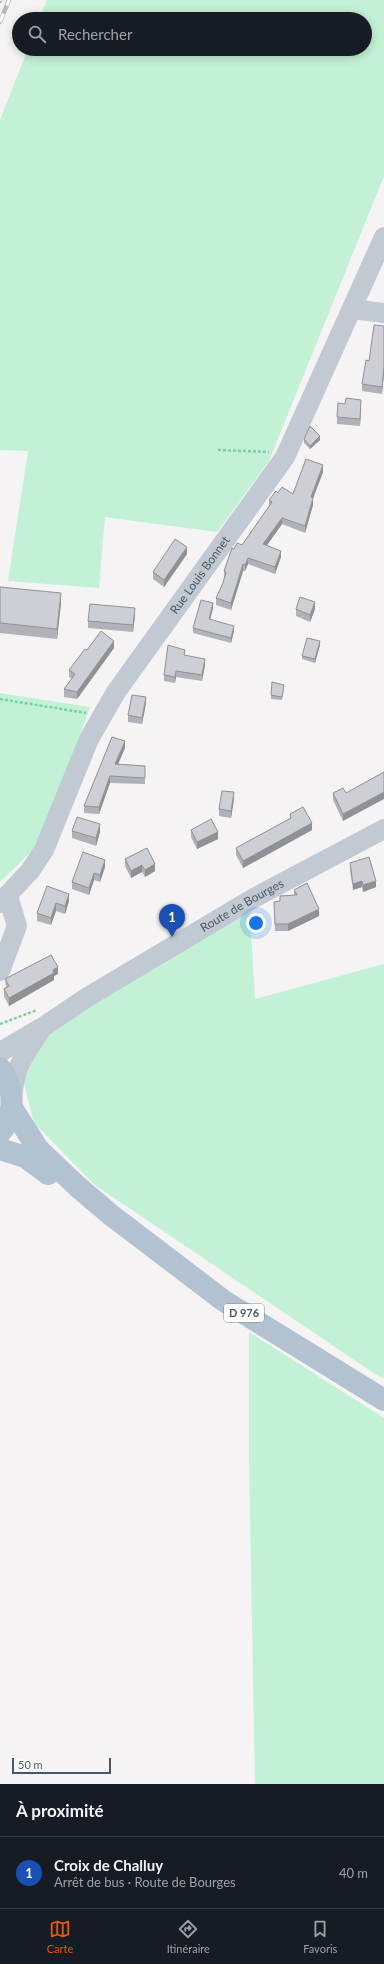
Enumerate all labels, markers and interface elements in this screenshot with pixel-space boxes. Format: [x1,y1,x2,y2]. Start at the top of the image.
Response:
search box [12,12,372,56]
icon: search [26,23,48,45]
text: Rechercher [58,25,132,43]
street label: Rue Louis Bonnet [167,532,233,617]
street label: Route de Bourges [197,876,286,935]
pin: 1 [159,904,185,937]
your location [246,913,266,933]
road number: D 976 [224,1304,264,1322]
scale bar [12,1756,111,1775]
text: 50 m [18,1758,43,1771]
text: À proximité [16,1800,104,1821]
text: Croix de Challuy [54,1856,163,1874]
text: 1 [25,1865,33,1881]
text: 40 m [339,1865,368,1881]
text: Arrêt de bus · Route de Bourges [54,1874,236,1890]
tab: Carte [47,1918,73,1955]
tab: Itinéraire [167,1918,210,1955]
tab: Favoris [303,1918,337,1955]

